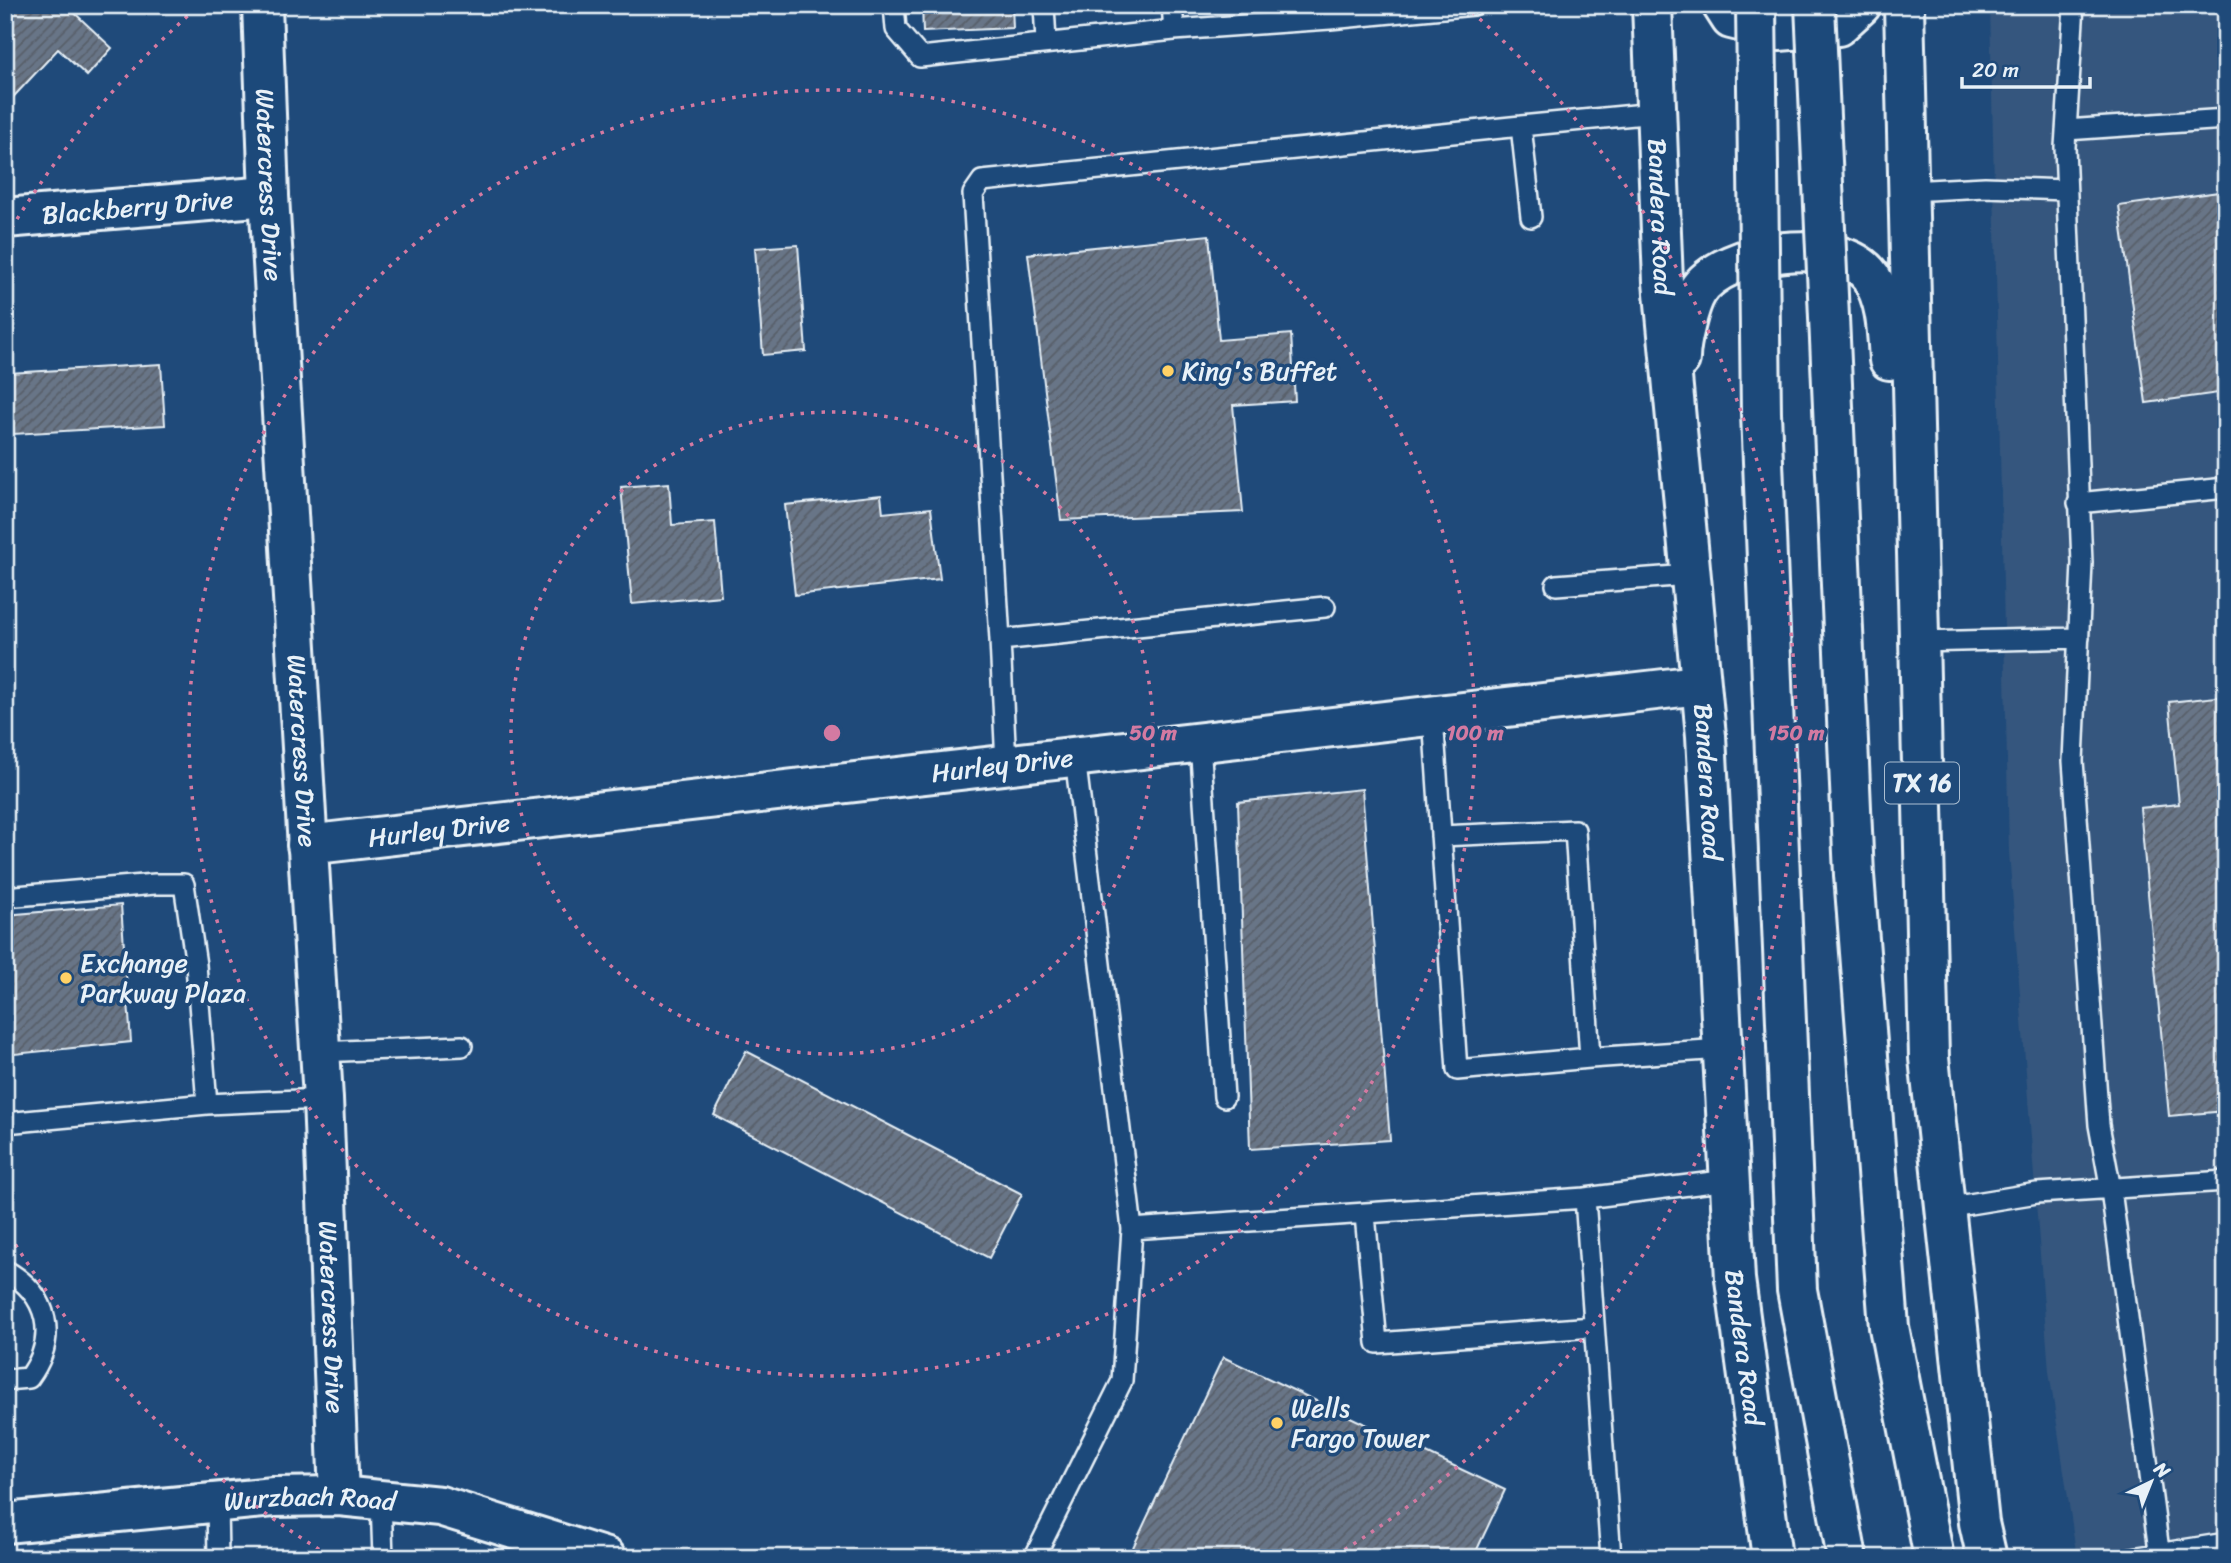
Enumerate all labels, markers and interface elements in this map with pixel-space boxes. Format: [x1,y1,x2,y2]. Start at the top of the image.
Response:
scale bar [1962,46,2089,90]
text: 20 m [1972,51,2019,89]
street label: Watercress Drive [242,88,297,283]
street label: Bandera Road [1634,138,1687,300]
street label: Blackberry Drive [40,176,235,238]
place label: King's Buffet [1182,348,1337,394]
marker: King's Buffet [1160,363,1176,379]
street label: Watercress Drive [273,653,331,849]
street label: Bandera Road [1680,701,1736,864]
text: 50 m [1129,714,1178,752]
text: 100 m [1446,714,1504,752]
text: 150 m [1768,714,1825,752]
centre of rings [820,721,844,745]
street label: Hurley Drive [929,734,1076,796]
road number: TX 16 [1885,762,1959,804]
street label: Hurley Drive [366,799,513,861]
place label: Exchange Parkway Plaza [80,940,246,1016]
marker: Exchange Parkway Plaza [58,970,74,986]
street label: Watercress Drive [305,1220,359,1414]
street label: Bandera Road [1712,1268,1777,1430]
place label: Wells Fargo Tower [1291,1385,1430,1461]
marker: Wells Fargo Tower [1269,1415,1285,1431]
north arrow [2116,1448,2186,1518]
text: N [2145,1453,2179,1487]
street label: Wurzbach Road [221,1473,400,1525]

